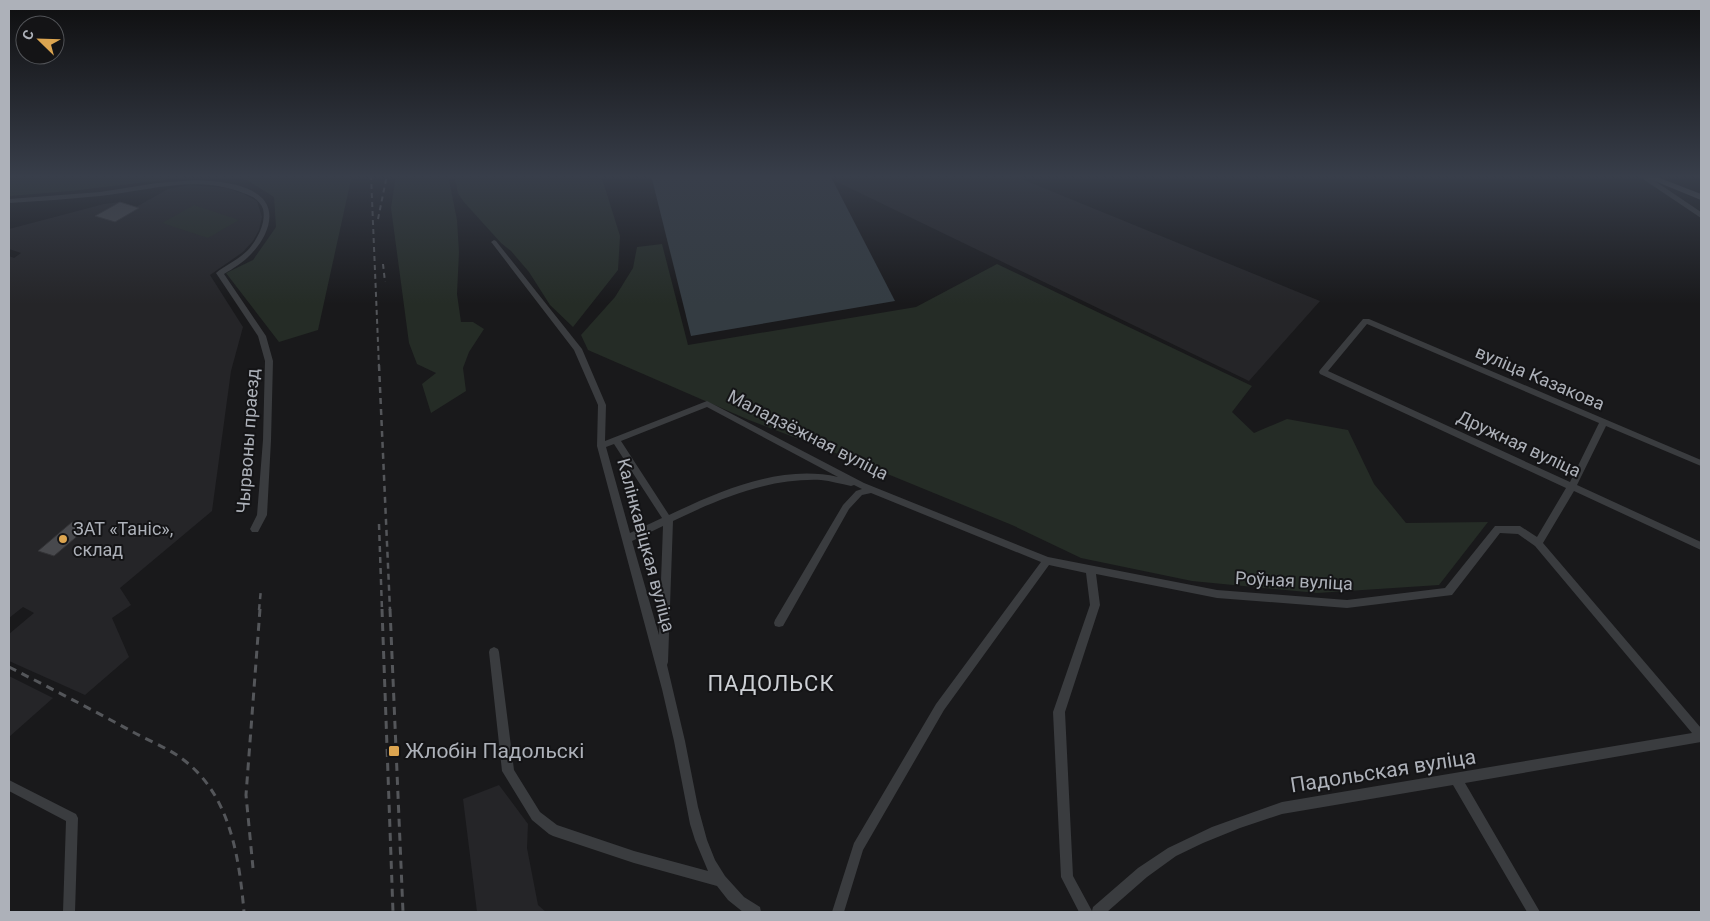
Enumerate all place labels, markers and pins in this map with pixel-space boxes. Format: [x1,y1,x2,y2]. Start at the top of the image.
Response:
place label: ЗАТ «Таніс», склад [73,518,173,560]
marker: ЗАТ «Таніс», склад [57,533,69,545]
place label: Жлобін Падольскі [405,739,584,763]
marker: Жлобін Падольскі [387,744,401,758]

